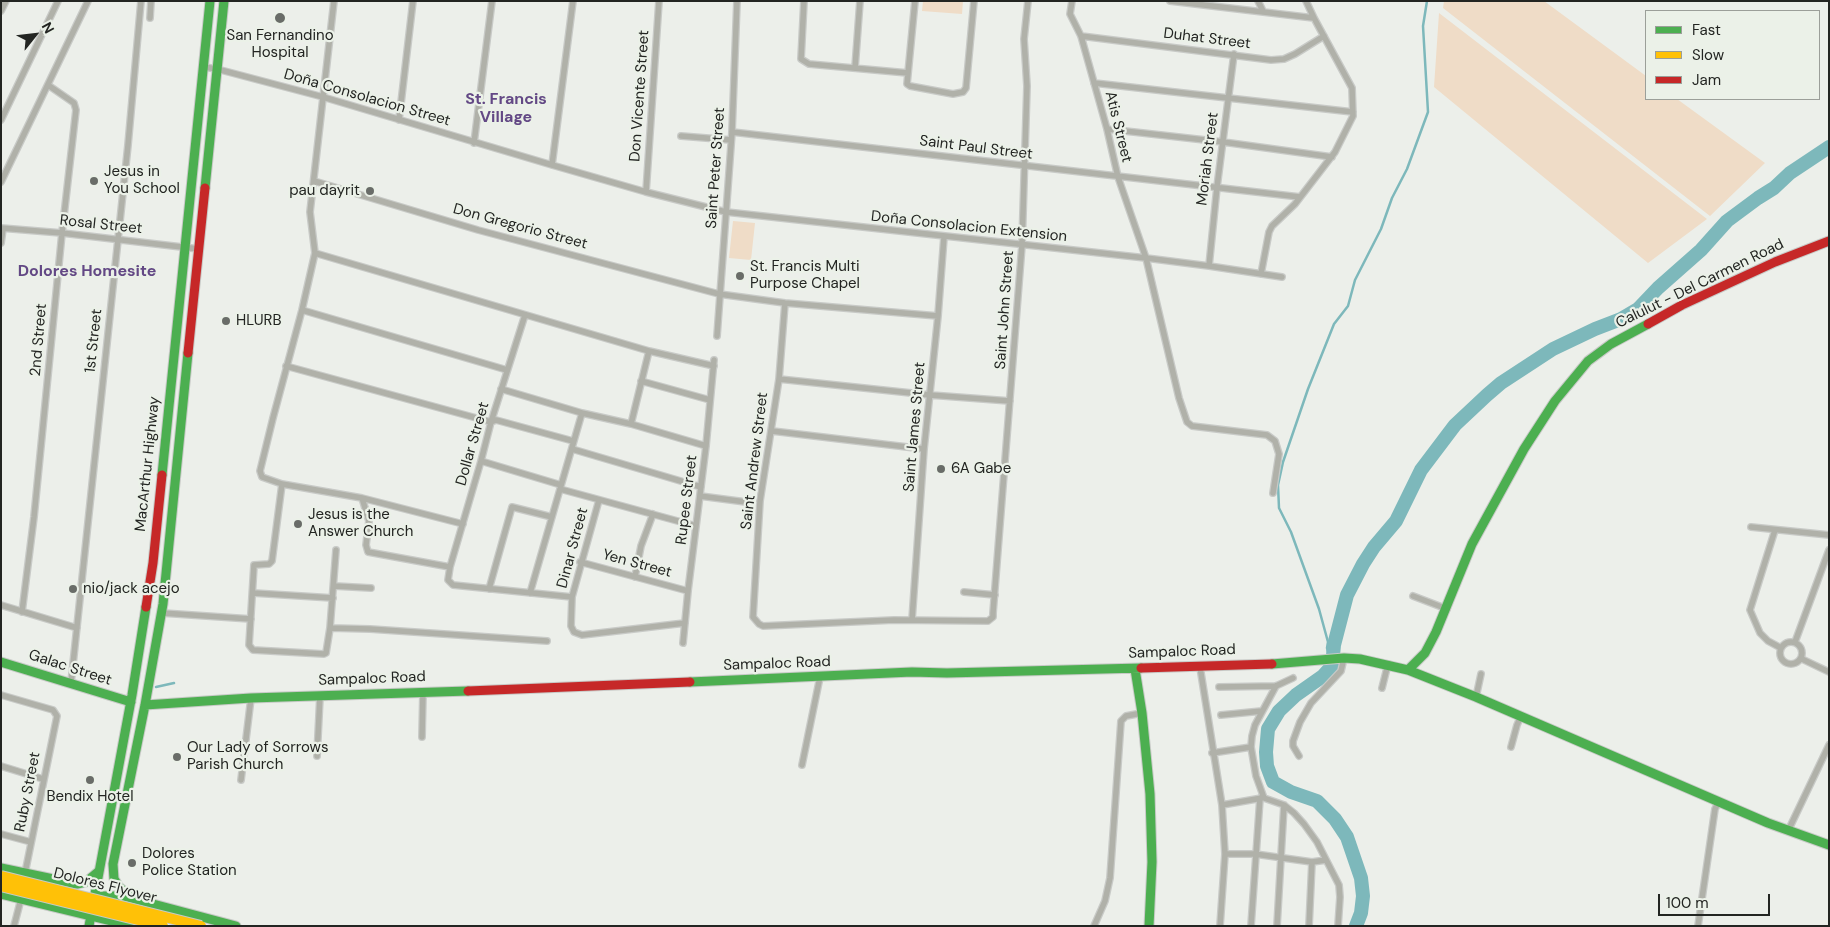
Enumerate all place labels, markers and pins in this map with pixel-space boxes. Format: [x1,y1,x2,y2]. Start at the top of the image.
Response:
marker: San Fernandino Hospital [273,11,287,25]
place label: San Fernandino Hospital [226,27,334,62]
place label: Jesus in You School [104,163,180,198]
marker: Jesus in You School [88,175,100,187]
place label: pau dayrit [289,182,360,200]
marker: pau dayrit [364,185,376,197]
place label: St. Francis Multi Purpose Chapel [750,258,860,293]
marker: St. Francis Multi Purpose Chapel [734,270,746,282]
place label: HLURB [236,312,281,330]
marker: HLURB [220,315,232,327]
place label: 6A Gabe [951,460,1011,478]
marker: 6A Gabe [935,463,947,475]
place label: Jesus is the Answer Church [308,506,413,541]
marker: Jesus is the Answer Church [292,518,304,530]
place label: nio/jack acejo [83,580,180,598]
marker: nio/jack acejo [67,583,79,595]
place label: Our Lady of Sorrows Parish Church [187,739,329,774]
marker: Our Lady of Sorrows Parish Church [171,751,183,763]
marker: Bendix Hotel [84,774,96,786]
place label: Bendix Hotel [47,788,133,806]
place label: Dolores Police Station [142,845,237,880]
marker: Dolores Police Station [126,857,138,869]

